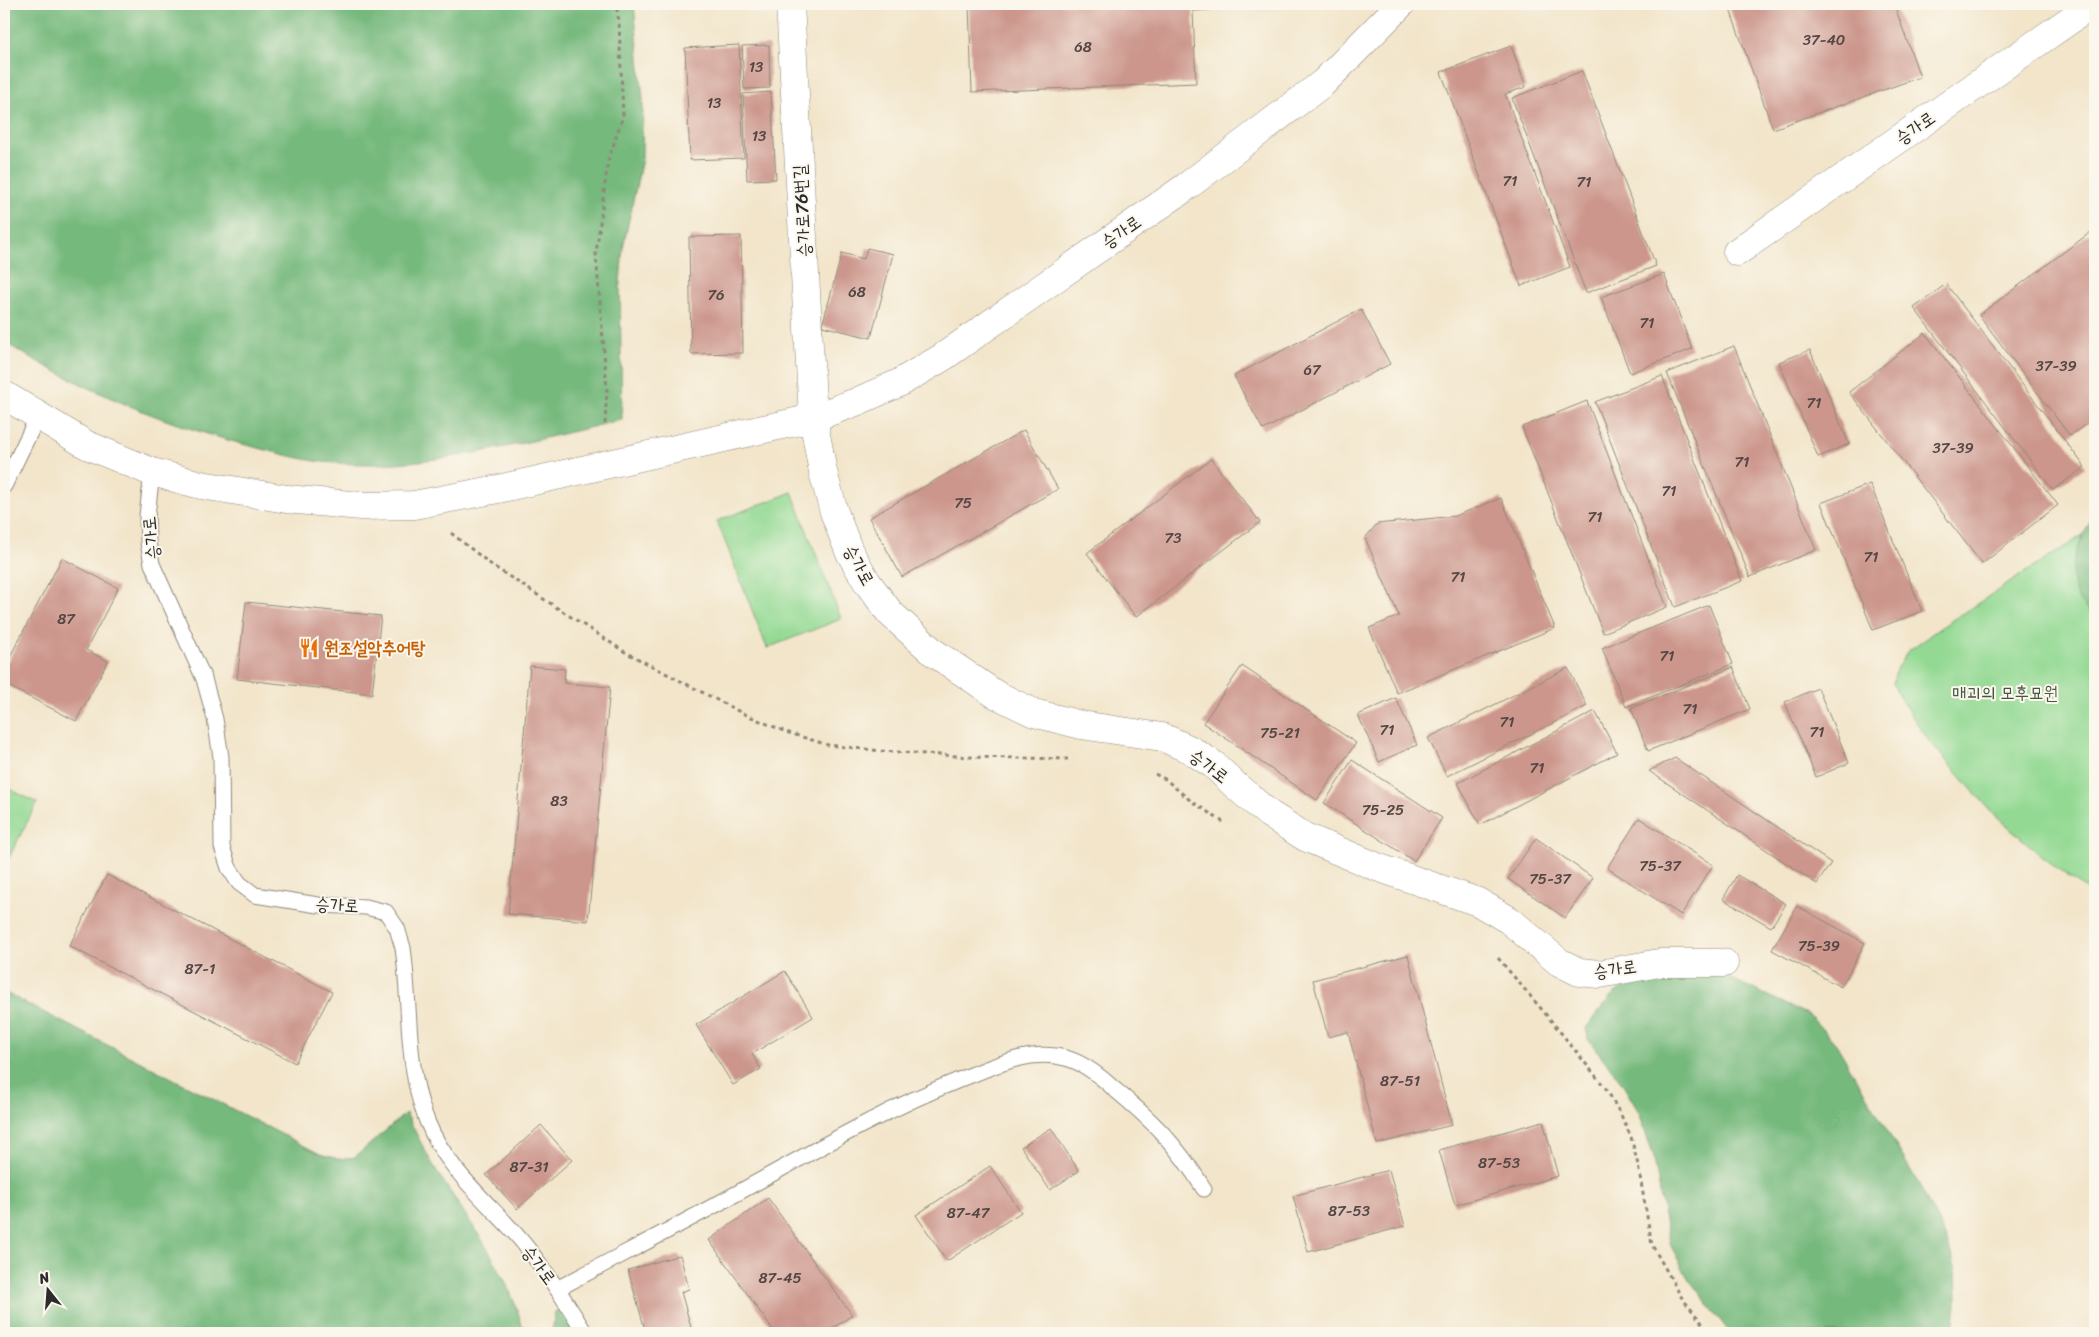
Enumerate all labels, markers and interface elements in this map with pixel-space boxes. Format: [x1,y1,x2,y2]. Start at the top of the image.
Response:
house number: 37-40 [1803,27,1845,53]
house number: 68 [1074,34,1092,60]
house number: 13 [749,54,763,80]
house number: 13 [707,90,721,116]
street label: 승가로 [1888,102,1942,154]
house number: 13 [752,123,766,149]
street label: 승가로76번길 [784,163,820,258]
house number: 71 [1502,168,1518,194]
house number: 71 [1576,169,1592,195]
street label: 승가로 [1094,206,1148,258]
house number: 68 [848,279,866,305]
house number: 76 [707,282,725,308]
house number: 71 [1639,310,1655,336]
house number: 37-39 [2035,353,2077,379]
house number: 67 [1303,357,1322,383]
house number: 71 [1806,390,1822,416]
house number: 37-39 [1932,435,1974,461]
house number: 71 [1734,449,1750,475]
house number: 71 [1661,478,1677,504]
house number: 75 [954,490,972,516]
house number: 71 [1587,504,1603,530]
street label: 승가로 [133,515,169,561]
house number: 73 [1165,525,1181,551]
street label: 승가로 [834,538,884,592]
house number: 71 [1863,544,1879,570]
house number: 71 [1450,564,1466,590]
house number: 87 [57,606,76,632]
place label: 원조설악추어탕 [324,632,426,664]
restaurant icon: 원조설악추어탕 [298,637,320,659]
house number: 71 [1659,643,1675,669]
park label: 매괴의 모후묘원 [1952,677,2058,709]
house number: 71 [1682,696,1698,722]
house number: 71 [1499,709,1515,735]
house number: 71 [1379,717,1395,743]
house number: 71 [1809,719,1825,745]
house number: 75-21 [1260,720,1300,746]
street label: 승가로 [1182,740,1236,792]
house number: 71 [1529,755,1545,781]
house number: 83 [550,788,568,814]
house number: 75-25 [1362,797,1404,823]
house number: 75-37 [1639,853,1682,879]
house number: 75-37 [1529,866,1572,892]
street label: 승가로 [314,888,360,922]
house number: 75-39 [1798,933,1840,959]
street label: 승가로 [1591,950,1639,988]
house number: 87-1 [184,956,216,982]
house number: 87-51 [1380,1068,1420,1094]
house number: 87-53 [1478,1150,1520,1176]
house number: 87-31 [509,1154,549,1180]
house number: 87-53 [1328,1198,1370,1224]
house number: 87-47 [947,1200,991,1226]
street label: 승가로 [513,1238,565,1292]
north arrow [22,1264,72,1314]
text: N [35,1265,53,1292]
house number: 87-45 [758,1265,802,1291]

